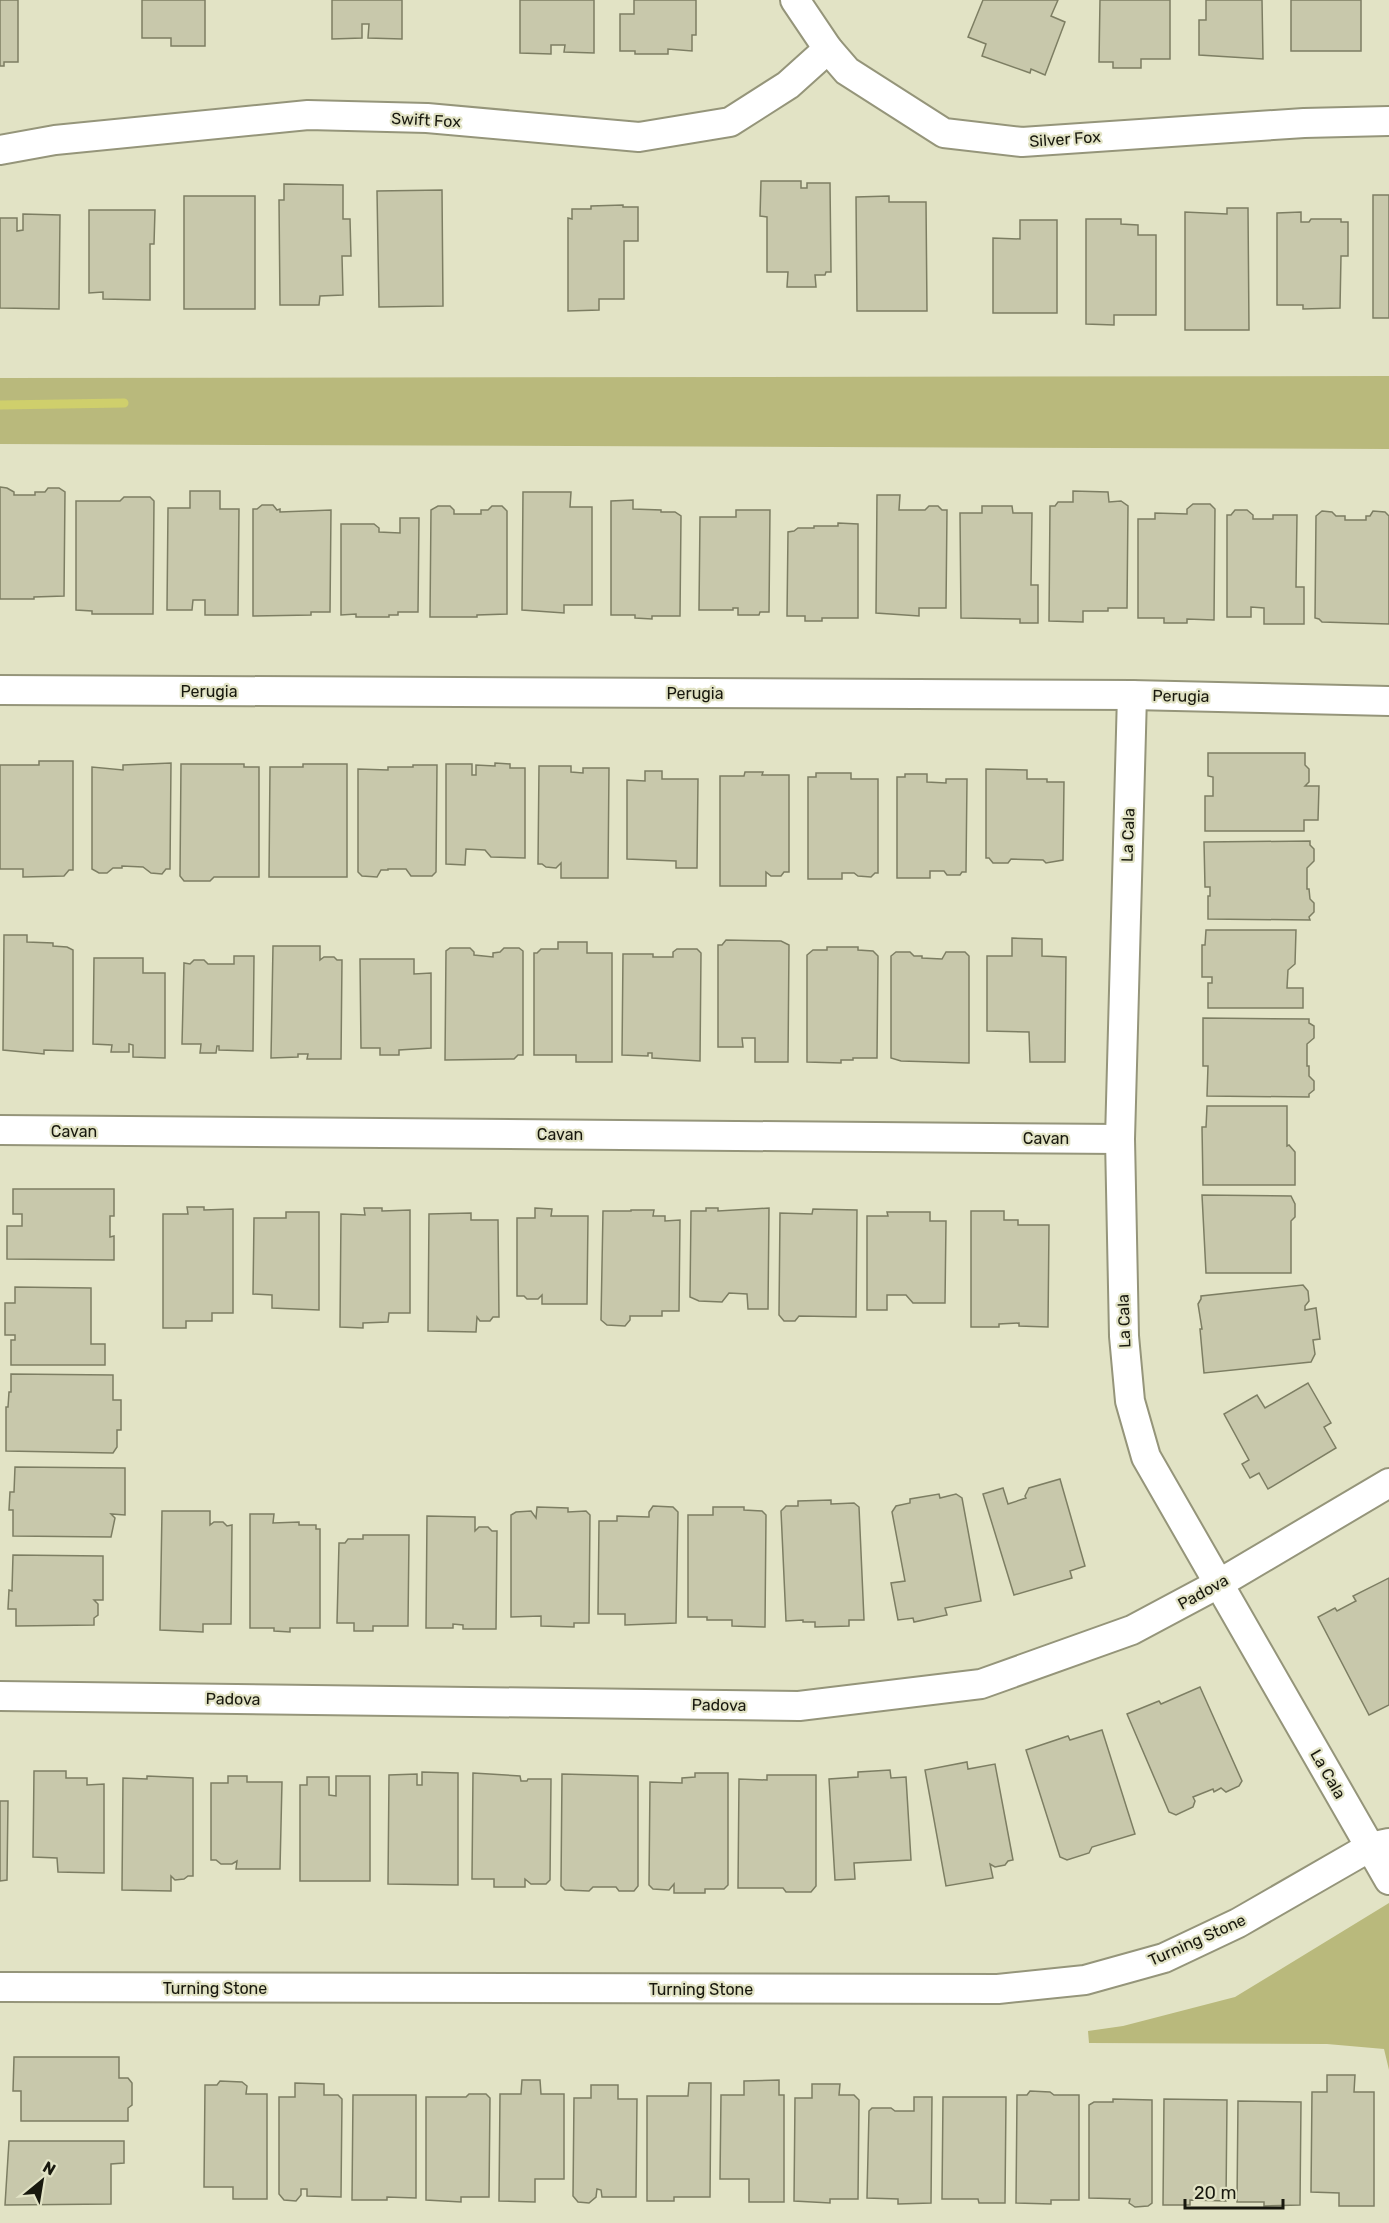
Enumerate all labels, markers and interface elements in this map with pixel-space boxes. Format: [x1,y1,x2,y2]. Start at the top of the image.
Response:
street label: Swift Fox [391,109,462,131]
street label: Silver Fox [1029,127,1102,151]
street label: Perugia [180,682,238,701]
street label: Perugia [666,684,724,703]
street label: Perugia [1152,686,1210,706]
street label: La Cala [1118,808,1138,862]
street label: Cavan [51,1122,97,1141]
street label: Cavan [537,1125,583,1144]
street label: Cavan [1023,1129,1069,1148]
street label: La Cala [1114,1294,1134,1348]
street label: Padova [1174,1570,1232,1614]
street label: Padova [205,1689,261,1709]
street label: Padova [691,1695,747,1715]
street label: La Cala [1306,1746,1350,1802]
street label: Turning Stone [1145,1910,1249,1970]
street label: Turning Stone [163,1979,267,1998]
street label: Turning Stone [649,1980,753,1999]
north arrow [12,2151,72,2211]
text: N [40,2157,59,2180]
scale bar [1185,2172,1282,2210]
text: 20 m [1194,2182,1236,2204]

